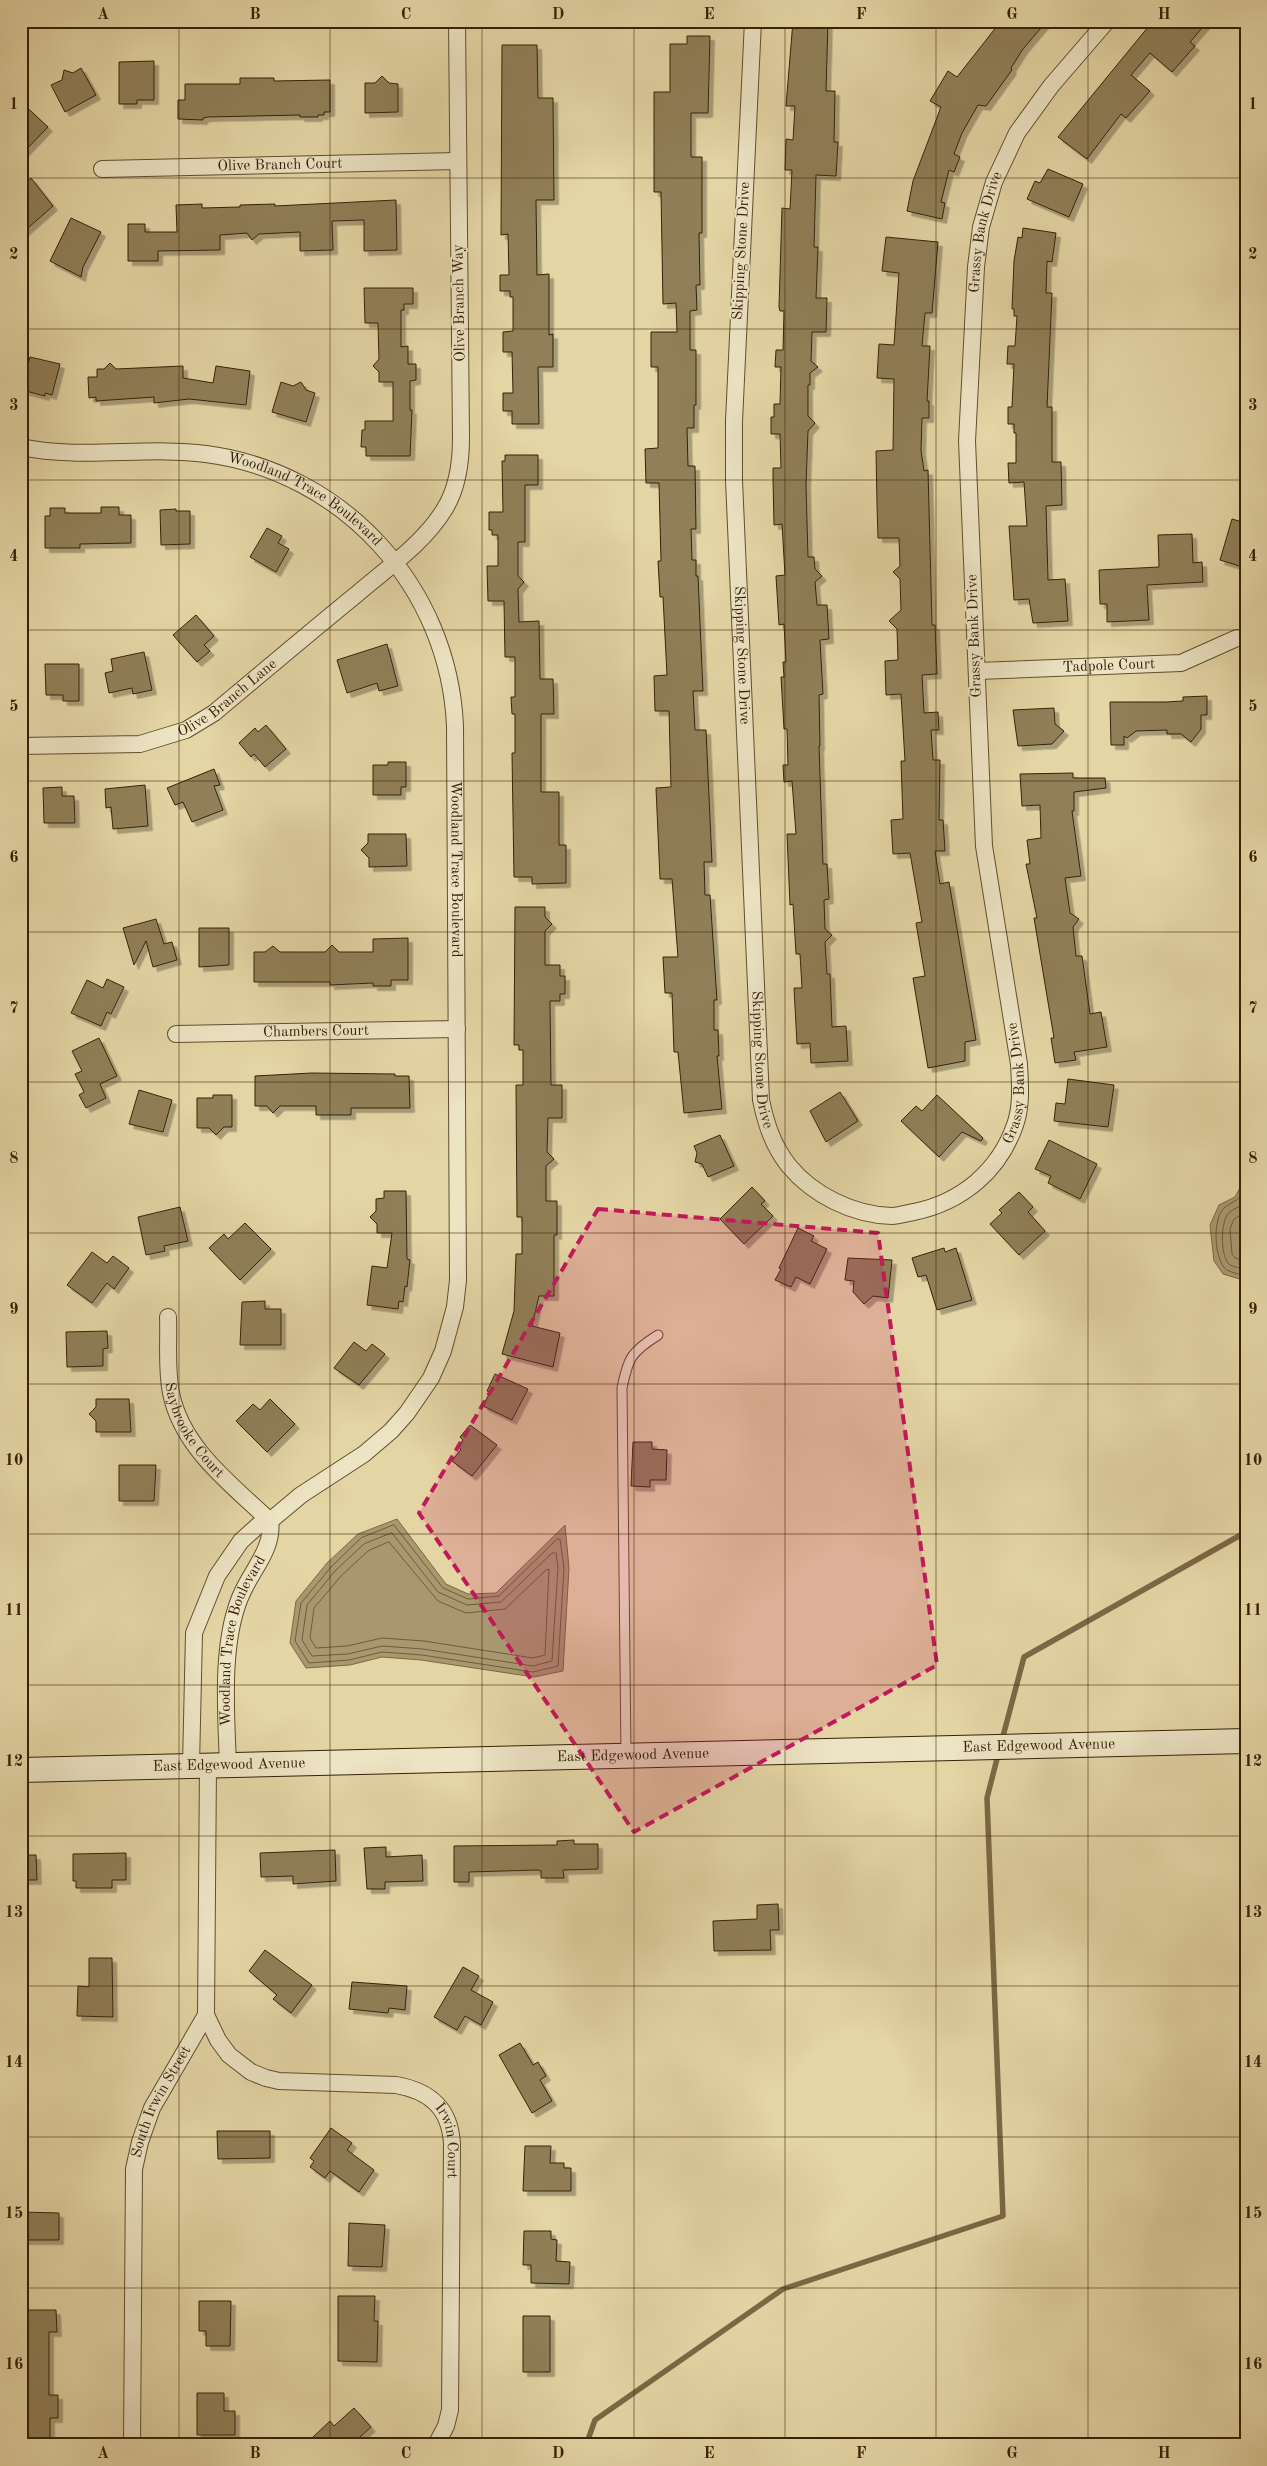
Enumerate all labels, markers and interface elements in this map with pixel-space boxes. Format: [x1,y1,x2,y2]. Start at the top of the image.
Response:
text: A [97,7,109,23]
text: B [249,7,261,23]
text: C [401,7,411,23]
text: D [552,7,564,23]
text: E [703,7,715,23]
text: F [856,7,867,23]
text: G [1006,7,1018,23]
text: H [1157,7,1171,23]
text: 1 [9,97,19,113]
text: 1 [1248,97,1258,113]
street label: Olive Branch Court [217,156,343,174]
street label: Grassy Bank Drive [967,169,1005,293]
street label: Skipping Stone Drive [731,181,753,320]
street label: Olive Branch Way [451,244,469,362]
text: 2 [9,247,19,263]
text: 2 [1248,247,1258,263]
text: 3 [9,398,19,414]
text: 3 [1248,398,1258,414]
street label: Woodland Trace Boulevard [226,450,385,549]
text: 4 [9,549,19,565]
text: 4 [1248,549,1258,565]
street label: Grassy Bank Drive [965,574,985,698]
street label: Skipping Stone Drive [731,586,752,725]
street label: Olive Branch Lane [176,656,280,740]
street label: Tadpole Court [1062,657,1155,675]
text: 5 [9,699,19,715]
text: 5 [1248,699,1258,715]
street label: Woodland Trace Boulevard [448,781,464,958]
text: 6 [9,850,19,866]
text: 6 [1248,850,1258,866]
street label: Skipping Stone Drive [749,990,776,1131]
text: 7 [9,1001,19,1017]
text: 7 [1248,1001,1258,1017]
street label: Grassy Bank Drive [1000,1021,1028,1147]
street label: Chambers Court [263,1023,369,1040]
text: 8 [9,1151,19,1167]
text: 8 [1248,1151,1258,1167]
text: 9 [9,1302,19,1318]
text: 9 [1248,1302,1258,1318]
street label: Saybrooke Court [162,1381,227,1481]
text: 10 [5,1453,23,1469]
text: 10 [1244,1453,1262,1469]
street label: Woodland Trace Boulevard [218,1553,269,1727]
text: 11 [5,1603,23,1619]
text: 11 [1244,1603,1262,1619]
street label: East Edgewood Avenue [962,1737,1115,1755]
street label: East Edgewood Avenue [556,1746,709,1765]
text: 12 [5,1754,23,1770]
text: 12 [1244,1754,1262,1770]
street label: East Edgewood Avenue [153,1756,305,1774]
text: 13 [5,1905,23,1921]
text: 13 [1244,1905,1262,1921]
street label: South Irwin Street [129,2043,194,2159]
text: 14 [5,2055,23,2071]
text: 14 [1244,2055,1262,2071]
street label: Irwin Court [432,2100,460,2179]
text: 15 [5,2206,23,2222]
text: 15 [1244,2206,1262,2222]
text: 16 [5,2357,23,2373]
text: 16 [1244,2357,1262,2373]
text: A [97,2446,109,2462]
text: B [249,2446,261,2462]
text: C [401,2446,411,2462]
text: D [552,2446,564,2462]
text: E [703,2446,715,2462]
text: F [856,2446,867,2462]
text: G [1006,2446,1018,2462]
text: H [1157,2446,1171,2462]

